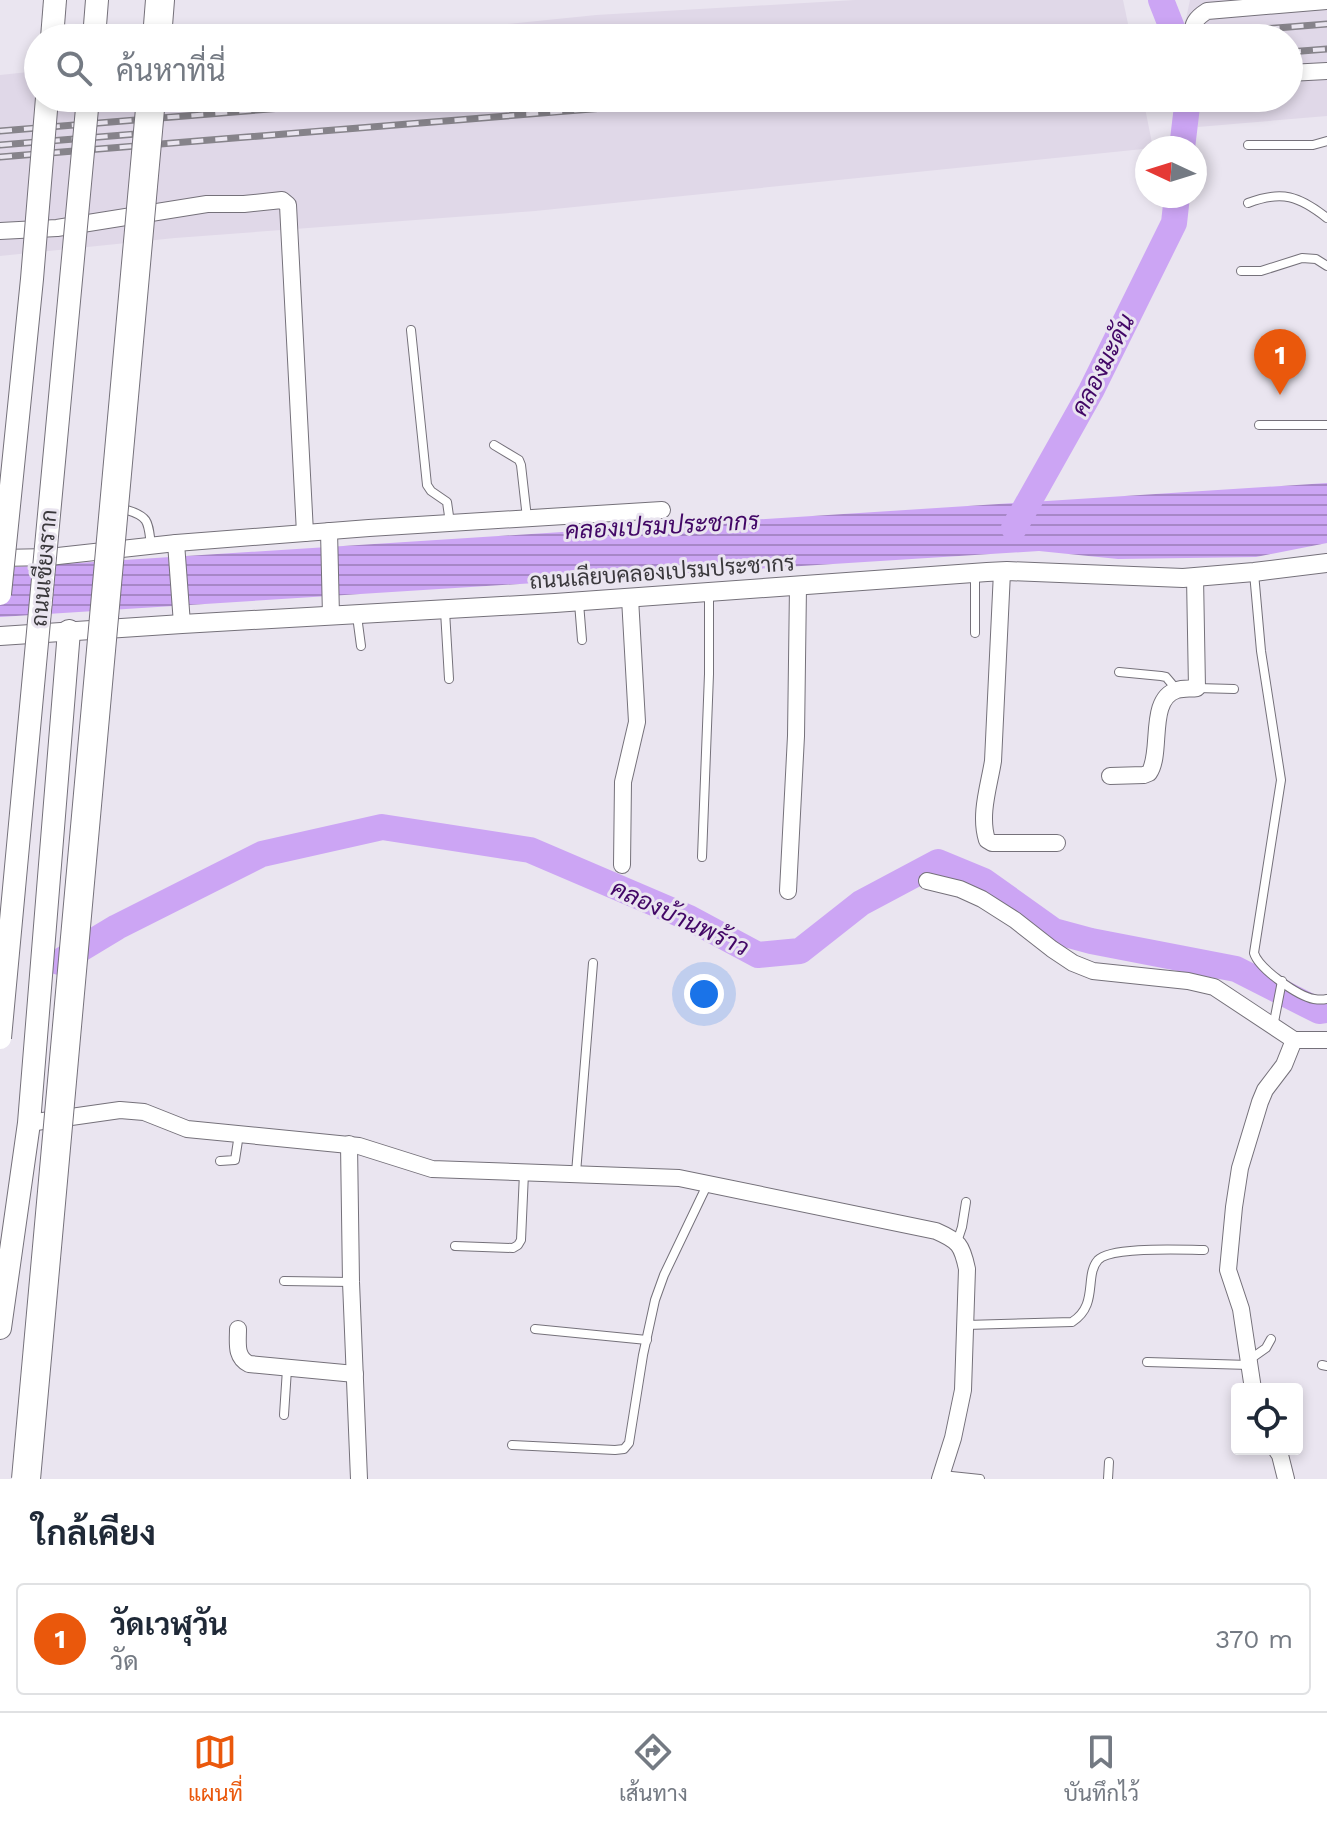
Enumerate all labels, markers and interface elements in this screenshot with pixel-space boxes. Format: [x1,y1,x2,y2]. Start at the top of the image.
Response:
search box [24,24,1303,112]
icon: search [52,46,96,90]
text: ค้นหาที่นี่ [116,53,226,88]
north arrow [1135,136,1207,208]
water label: คลองมะดัน [1065,309,1141,421]
pin: 1 [1254,329,1306,395]
water label: คลองเปรมประชากร [564,507,761,545]
street label: ถนนเชียงราก [25,508,62,628]
street label: ถนนเลียบคลองเปรมประชากร [529,549,795,594]
water label: คลองบ้านพร้าว [607,874,753,962]
your location [684,974,724,1014]
map controls [1231,1383,1303,1455]
button: locate [1231,1383,1303,1455]
text: ใกล้เคียง [32,1513,156,1553]
text: วัดเวฬุวัน [110,1607,228,1642]
text: 1 [54,1624,66,1654]
text: 370 m [1215,1624,1293,1654]
text: วัด [110,1646,139,1676]
tab: แผนที่ [188,1730,243,1806]
tab: เส้นทาง [619,1730,688,1806]
tab: บันทึกไว้ [1064,1730,1139,1806]

